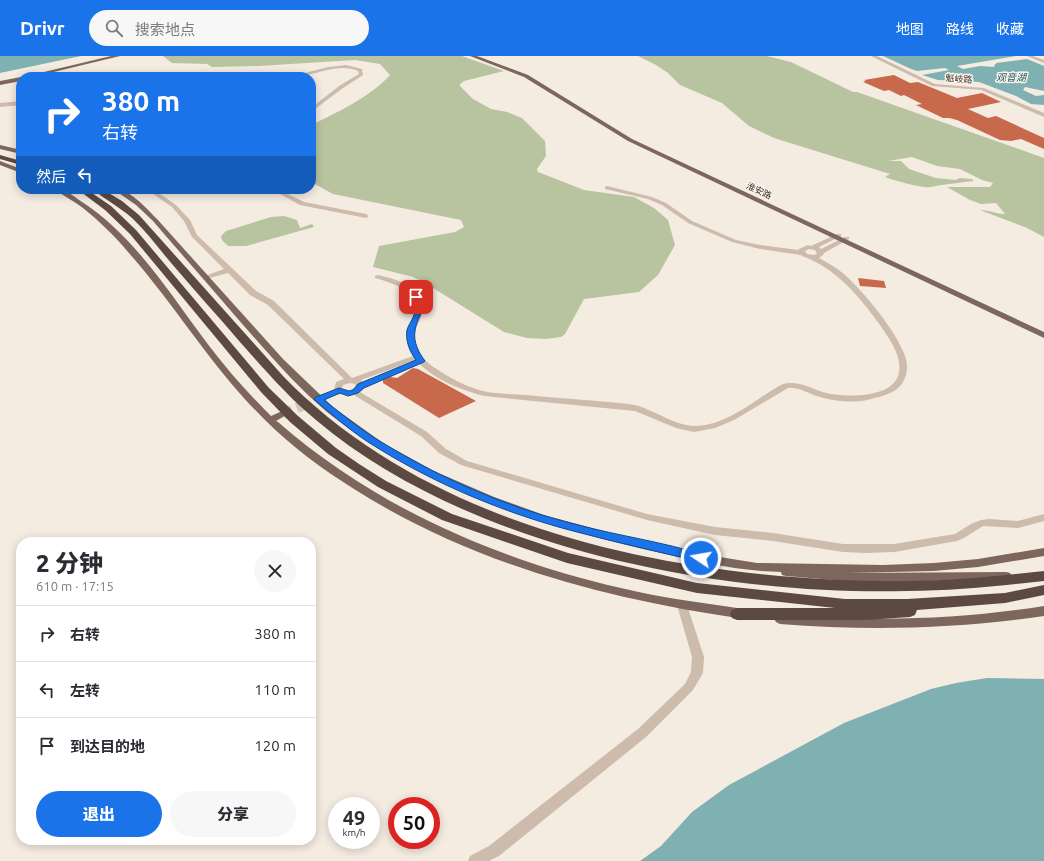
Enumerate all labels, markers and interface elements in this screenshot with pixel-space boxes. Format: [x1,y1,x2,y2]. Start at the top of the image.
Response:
search box [89,10,369,46]
text: Drivr [20,17,65,39]
icon: search [103,17,125,39]
text: 搜索地点 [135,21,195,38]
text: 地图 [896,21,924,37]
text: 路线 [946,21,974,37]
text: 收藏 [996,21,1024,37]
street label: 魁岐路 [945,72,973,85]
water label: 观音湖 [996,72,1028,83]
text: 380 m [102,85,180,116]
icon: right [36,88,88,140]
text: 右转 [102,122,138,142]
icon: left [74,164,96,186]
text: 然后 [36,168,66,185]
street label: 淮安路 [745,181,773,201]
pin [399,280,433,314]
icon: arrive [405,286,427,308]
position arrow [680,537,722,579]
text: 2 分钟 [36,550,103,577]
button: close [254,550,296,592]
text: 610 m · 17:15 [36,579,114,593]
icon: right [36,623,58,645]
text: 380 m [254,625,296,642]
text: 右转 [70,626,100,643]
icon: left [36,679,58,701]
text: 110 m [254,681,296,698]
text: 左转 [70,682,100,699]
icon: arrive [36,735,58,757]
text: 120 m [254,737,296,754]
text: 到达目的地 [70,738,145,755]
button: 退出 [36,791,162,837]
button: 分享 [170,791,296,837]
speed limit sign: 50 [388,797,440,849]
text: 49 [343,806,365,829]
text: km/h [342,827,366,838]

